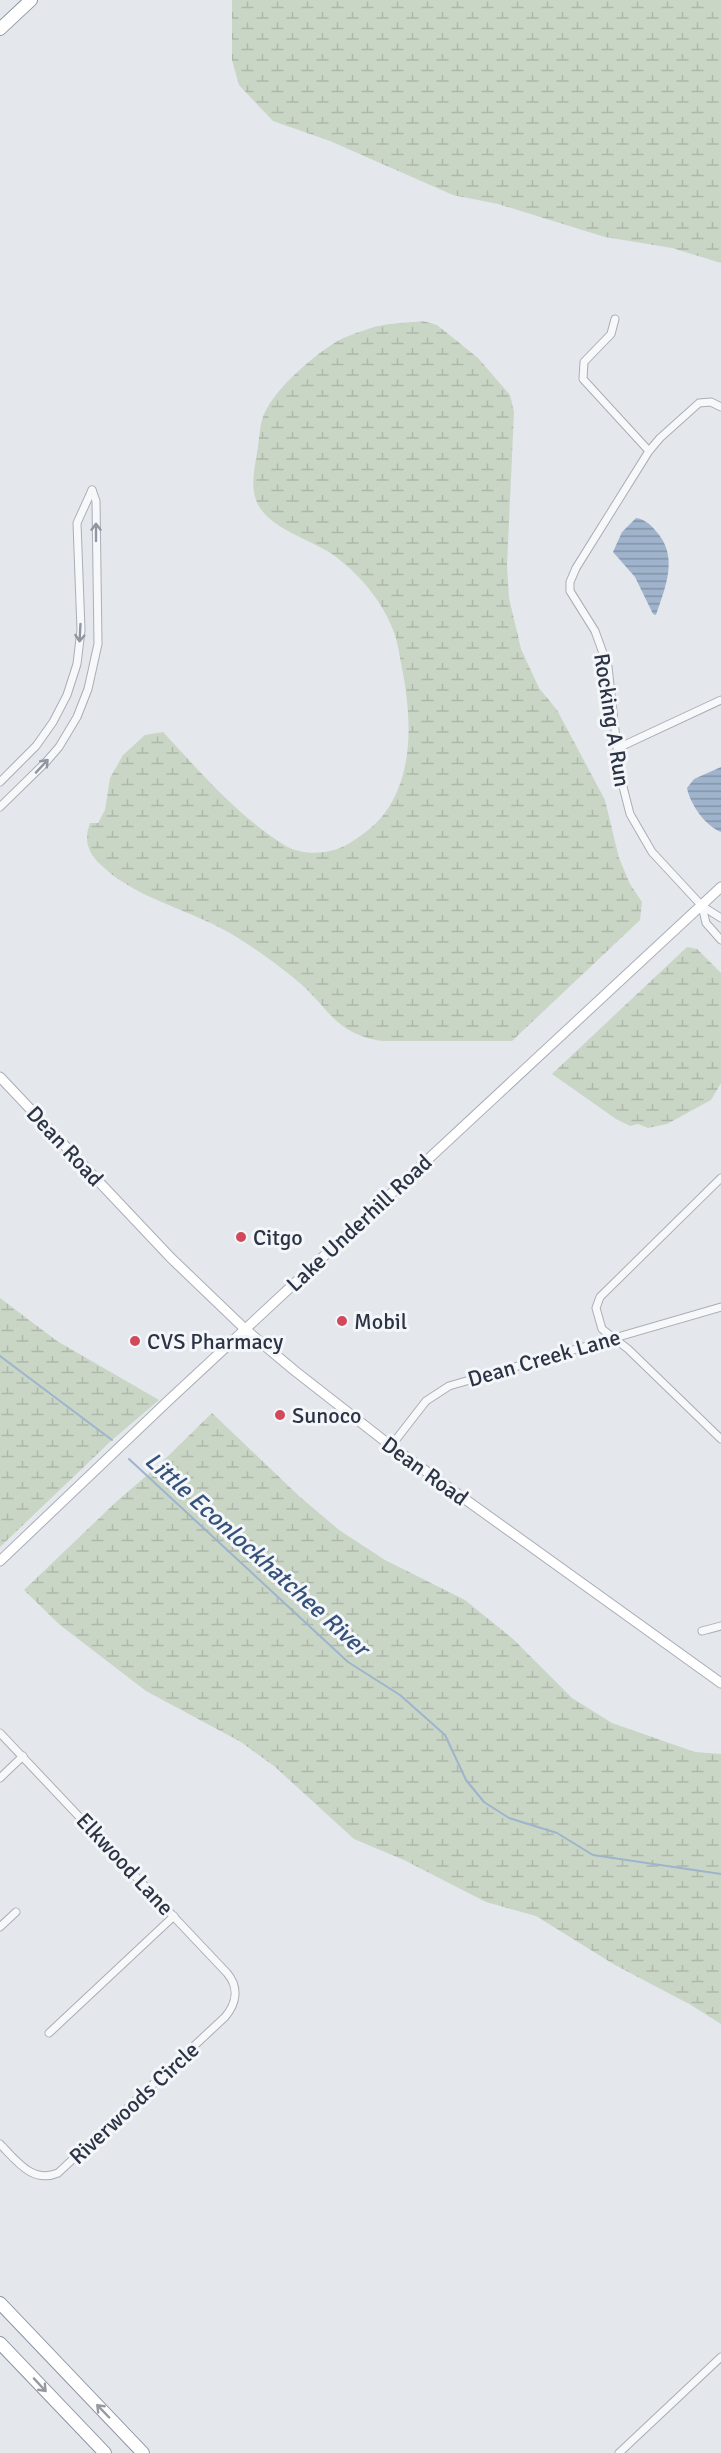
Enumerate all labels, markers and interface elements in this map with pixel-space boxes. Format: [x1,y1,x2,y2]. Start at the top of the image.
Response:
one-way arrow [90,522,102,542]
one-way arrow [75,622,86,642]
street label: Rocking A Run [588,651,636,789]
one-way arrow [35,759,49,774]
street label: Dean Road [21,1100,109,1192]
street label: Lake Underhill Road [281,1149,437,1297]
place label: Citgo [253,1224,303,1251]
marker: Citgo [234,1230,248,1244]
place label: Mobil [354,1308,407,1335]
marker: Mobil [335,1314,349,1328]
street label: Dean Creek Lane [465,1323,623,1393]
place label: CVS Pharmacy [147,1328,284,1355]
marker: CVS Pharmacy [128,1334,142,1348]
place label: Sunoco [292,1402,361,1429]
marker: Sunoco [273,1408,287,1422]
street label: Dean Road [376,1431,474,1511]
water label: Little Econlockhatchee River [139,1445,378,1665]
street label: Elkwood Lane [71,1807,179,1921]
street label: Riverwoods Circle [64,2036,204,2170]
one-way arrow [33,2377,47,2392]
one-way arrow [96,2403,110,2418]

